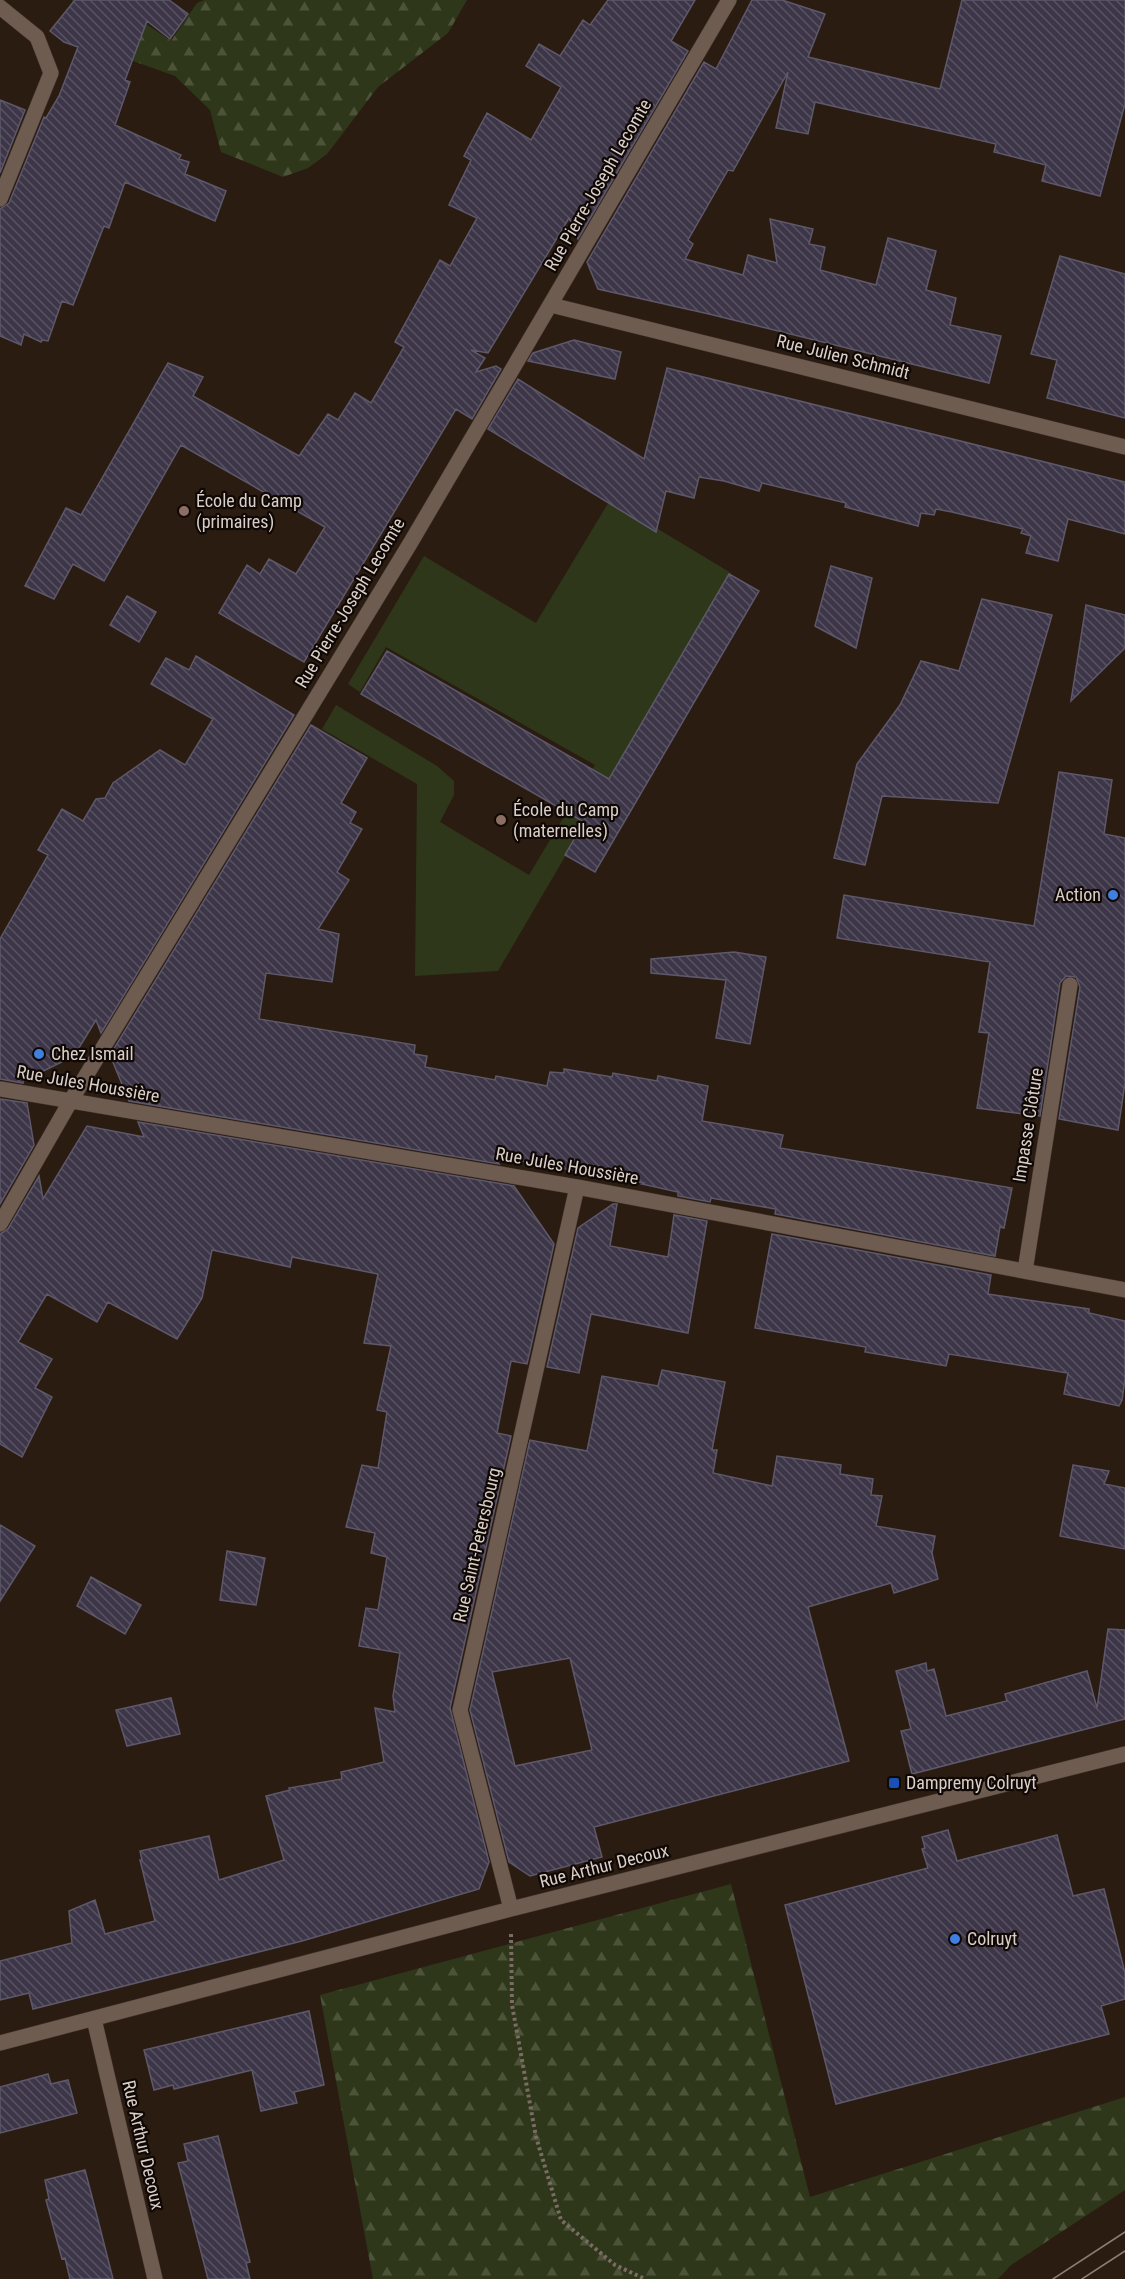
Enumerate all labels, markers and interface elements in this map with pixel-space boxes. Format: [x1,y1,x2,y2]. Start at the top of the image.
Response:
street label: Rue Pierre-Joseph Lecomte [540,95,655,274]
street label: Rue Julien Schmidt [775,330,912,383]
place label: École du Camp (primaires) [196,490,302,533]
marker: École du Camp (primaires) [177,504,191,518]
street label: Rue Pierre-Joseph Lecomte [290,514,409,692]
place label: École du Camp (maternelles) [513,799,619,842]
marker: École du Camp (maternelles) [494,813,508,827]
place label: Action [1055,884,1101,905]
marker: Action [1106,888,1120,902]
place label: Chez Ismail [51,1043,134,1064]
marker: Chez Ismail [32,1047,46,1061]
street label: Rue Jules Houssière [15,1061,161,1106]
street label: Impasse Clôture [1008,1066,1047,1184]
street label: Rue Jules Houssière [494,1143,640,1188]
street label: Rue Saint-Petersbourg [449,1466,505,1624]
place label: Dampremy Colruyt [906,1772,1037,1793]
marker: Dampremy Colruyt [887,1776,901,1790]
street label: Rue Arthur Decoux [537,1839,671,1892]
place label: Colruyt [967,1928,1017,1949]
marker: Colruyt [948,1932,962,1946]
street label: Rue Arthur Decoux [118,2078,169,2212]

